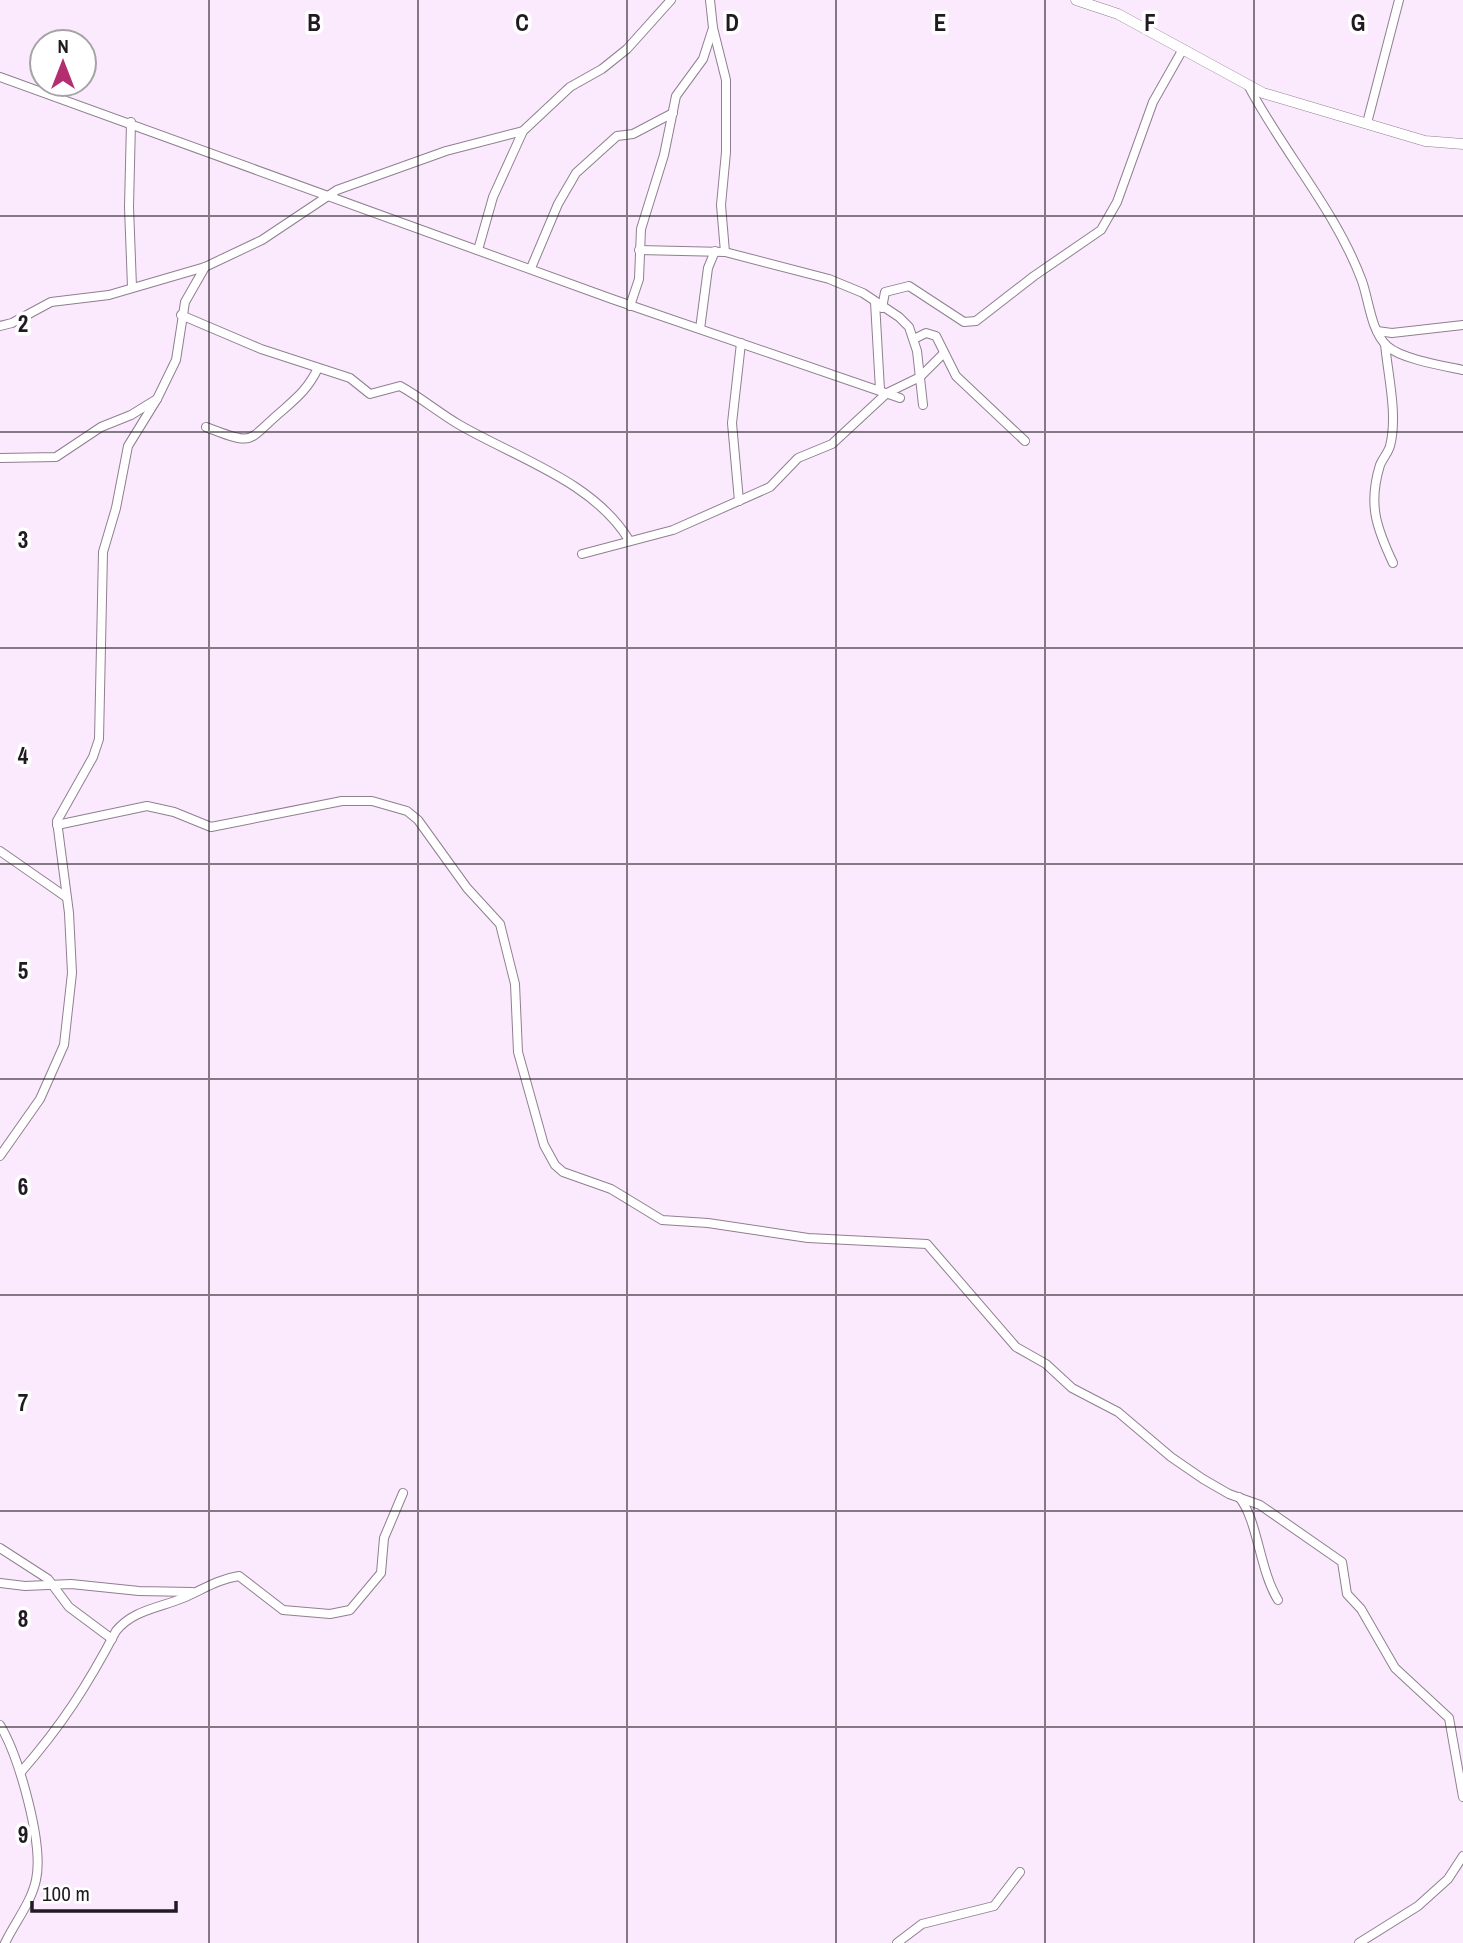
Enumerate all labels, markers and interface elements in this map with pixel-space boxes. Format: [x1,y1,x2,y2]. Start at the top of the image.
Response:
text: B [307,7,321,38]
text: C [515,7,529,38]
text: D [725,7,739,38]
text: E [934,7,946,38]
text: F [1144,7,1156,38]
text: G [1351,7,1365,38]
north arrow [28,28,98,98]
text: N [57,33,69,59]
text: 2 [18,308,28,339]
text: 3 [18,524,28,555]
text: 4 [18,740,29,771]
text: 5 [18,955,28,986]
text: 6 [18,1171,28,1202]
text: 7 [18,1387,28,1418]
text: 8 [18,1603,28,1634]
text: 9 [18,1819,28,1850]
scale bar [32,1870,175,1914]
text: 100 m [42,1879,90,1908]

